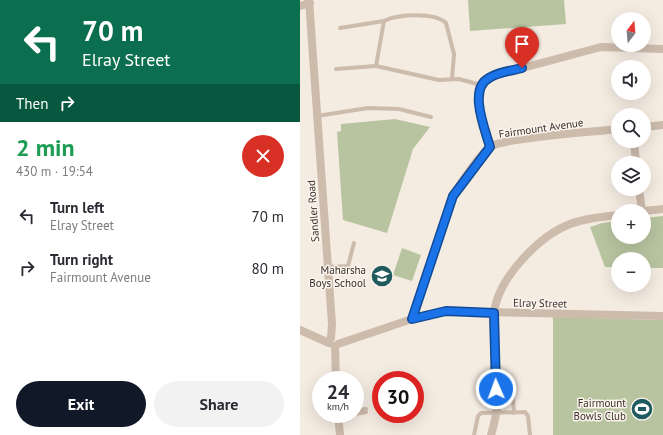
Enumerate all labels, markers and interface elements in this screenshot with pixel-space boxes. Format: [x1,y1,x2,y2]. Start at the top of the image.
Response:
text: 70 m [82,12,143,49]
north arrow [611,12,651,52]
map controls [611,12,651,292]
icon: left [16,16,68,68]
pin [505,27,539,68]
icon: arrive [511,33,533,55]
text: Elray Street [82,48,170,71]
button: sound [611,60,651,100]
icon: right [56,92,78,114]
text: Then [16,94,48,113]
button: search [611,108,651,148]
street label: Fairmount Avenue [498,115,585,141]
text: 2 min [16,132,75,163]
button: close [242,135,284,177]
button: layers [611,156,651,196]
text: 430 m · 19:54 [16,163,93,180]
street label: Sandler Road [304,180,322,242]
text: Turn left [50,198,104,217]
button: + [611,204,651,244]
icon: left [16,205,38,227]
text: 70 m [251,207,284,226]
text: Elray Street [50,217,114,234]
text: Turn right [50,250,113,269]
button: − [611,252,651,292]
icon: right [16,257,38,279]
text: 80 m [251,259,284,278]
place label: Maharsha Boys School [309,263,367,290]
school or university icon: Maharsha Boys School [369,263,395,289]
text: Fairmount Avenue [50,269,151,286]
street label: Elray Street [513,296,567,310]
position arrow [475,368,517,410]
speed limit sign: 30 [372,371,424,423]
text: 24 [327,379,349,405]
button: Exit [16,381,146,427]
button: Share [154,381,284,427]
place label: Fairmount Bowls Club [574,396,626,423]
sports icon: Fairmount Bowls Club [629,396,655,422]
text: km/h [327,400,349,413]

